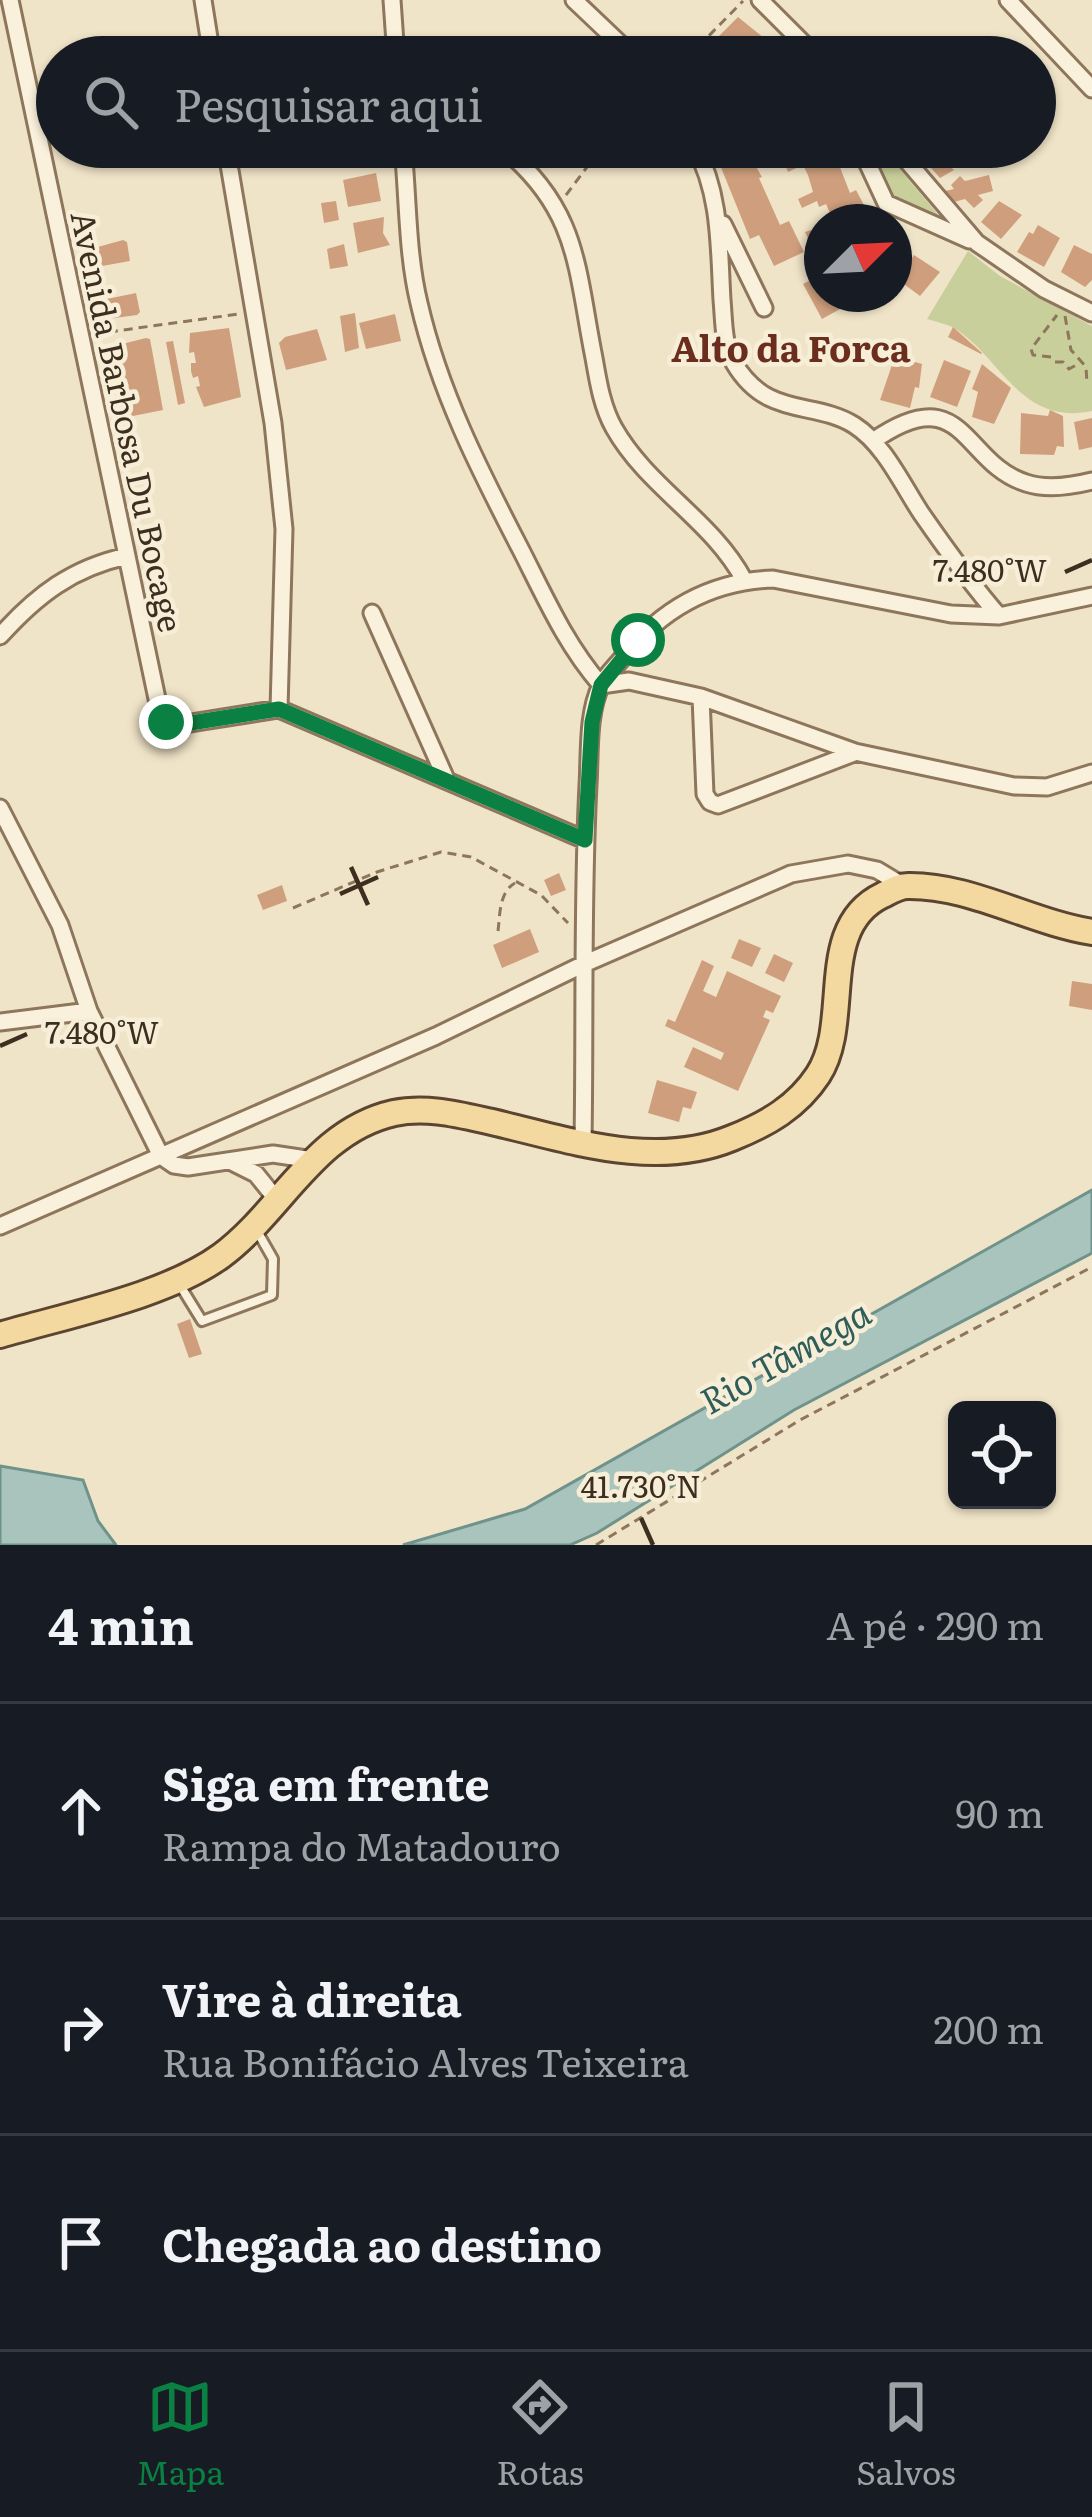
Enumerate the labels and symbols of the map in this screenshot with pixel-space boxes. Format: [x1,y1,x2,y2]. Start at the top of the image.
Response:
north arrow [804,204,912,312]
street label: Avenida Barbosa Du Bocage [60,206,198,636]
district label: Alto da Forca [671,320,911,373]
text: 7.480°W [933,547,1047,591]
route start [611,613,665,667]
route end [139,695,193,749]
text: 7.480°W [45,1009,159,1053]
water label: Rio Tâmega [689,1284,880,1425]
text: 41.730°N [581,1463,701,1507]

